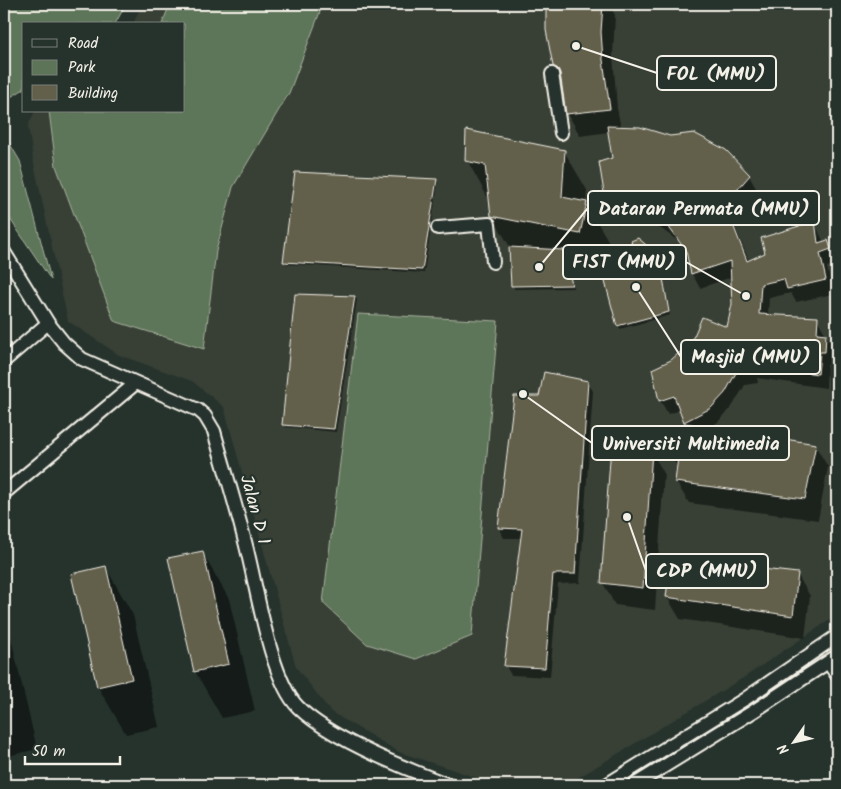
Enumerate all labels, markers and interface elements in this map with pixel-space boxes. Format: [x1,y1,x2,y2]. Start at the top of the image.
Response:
legend [22,22,185,112]
text: Road [68,32,99,56]
text: Park [68,56,96,80]
callout: FOL (MMU) [657,56,776,90]
text: FOL (MMU) [667,60,765,90]
text: Building [68,82,118,106]
callout: Dataran Permata (MMU) [588,191,819,225]
text: Dataran Permata (MMU) [598,195,810,225]
callout: FIST (MMU) [563,245,686,279]
text: FIST (MMU) [572,248,676,278]
callout: Masjid (MMU) [681,340,820,374]
text: Masjid (MMU) [691,343,811,373]
callout: Universiti Multimedia [592,426,789,460]
text: Universiti Multimedia [602,430,780,460]
street label: Jalan D 1 [231,472,277,548]
callout: CDP (MMU) [646,554,768,588]
text: CDP (MMU) [656,557,758,587]
north arrow [768,716,818,766]
scale bar [25,734,120,766]
text: N [772,739,796,759]
text: 50 m [32,740,66,764]

